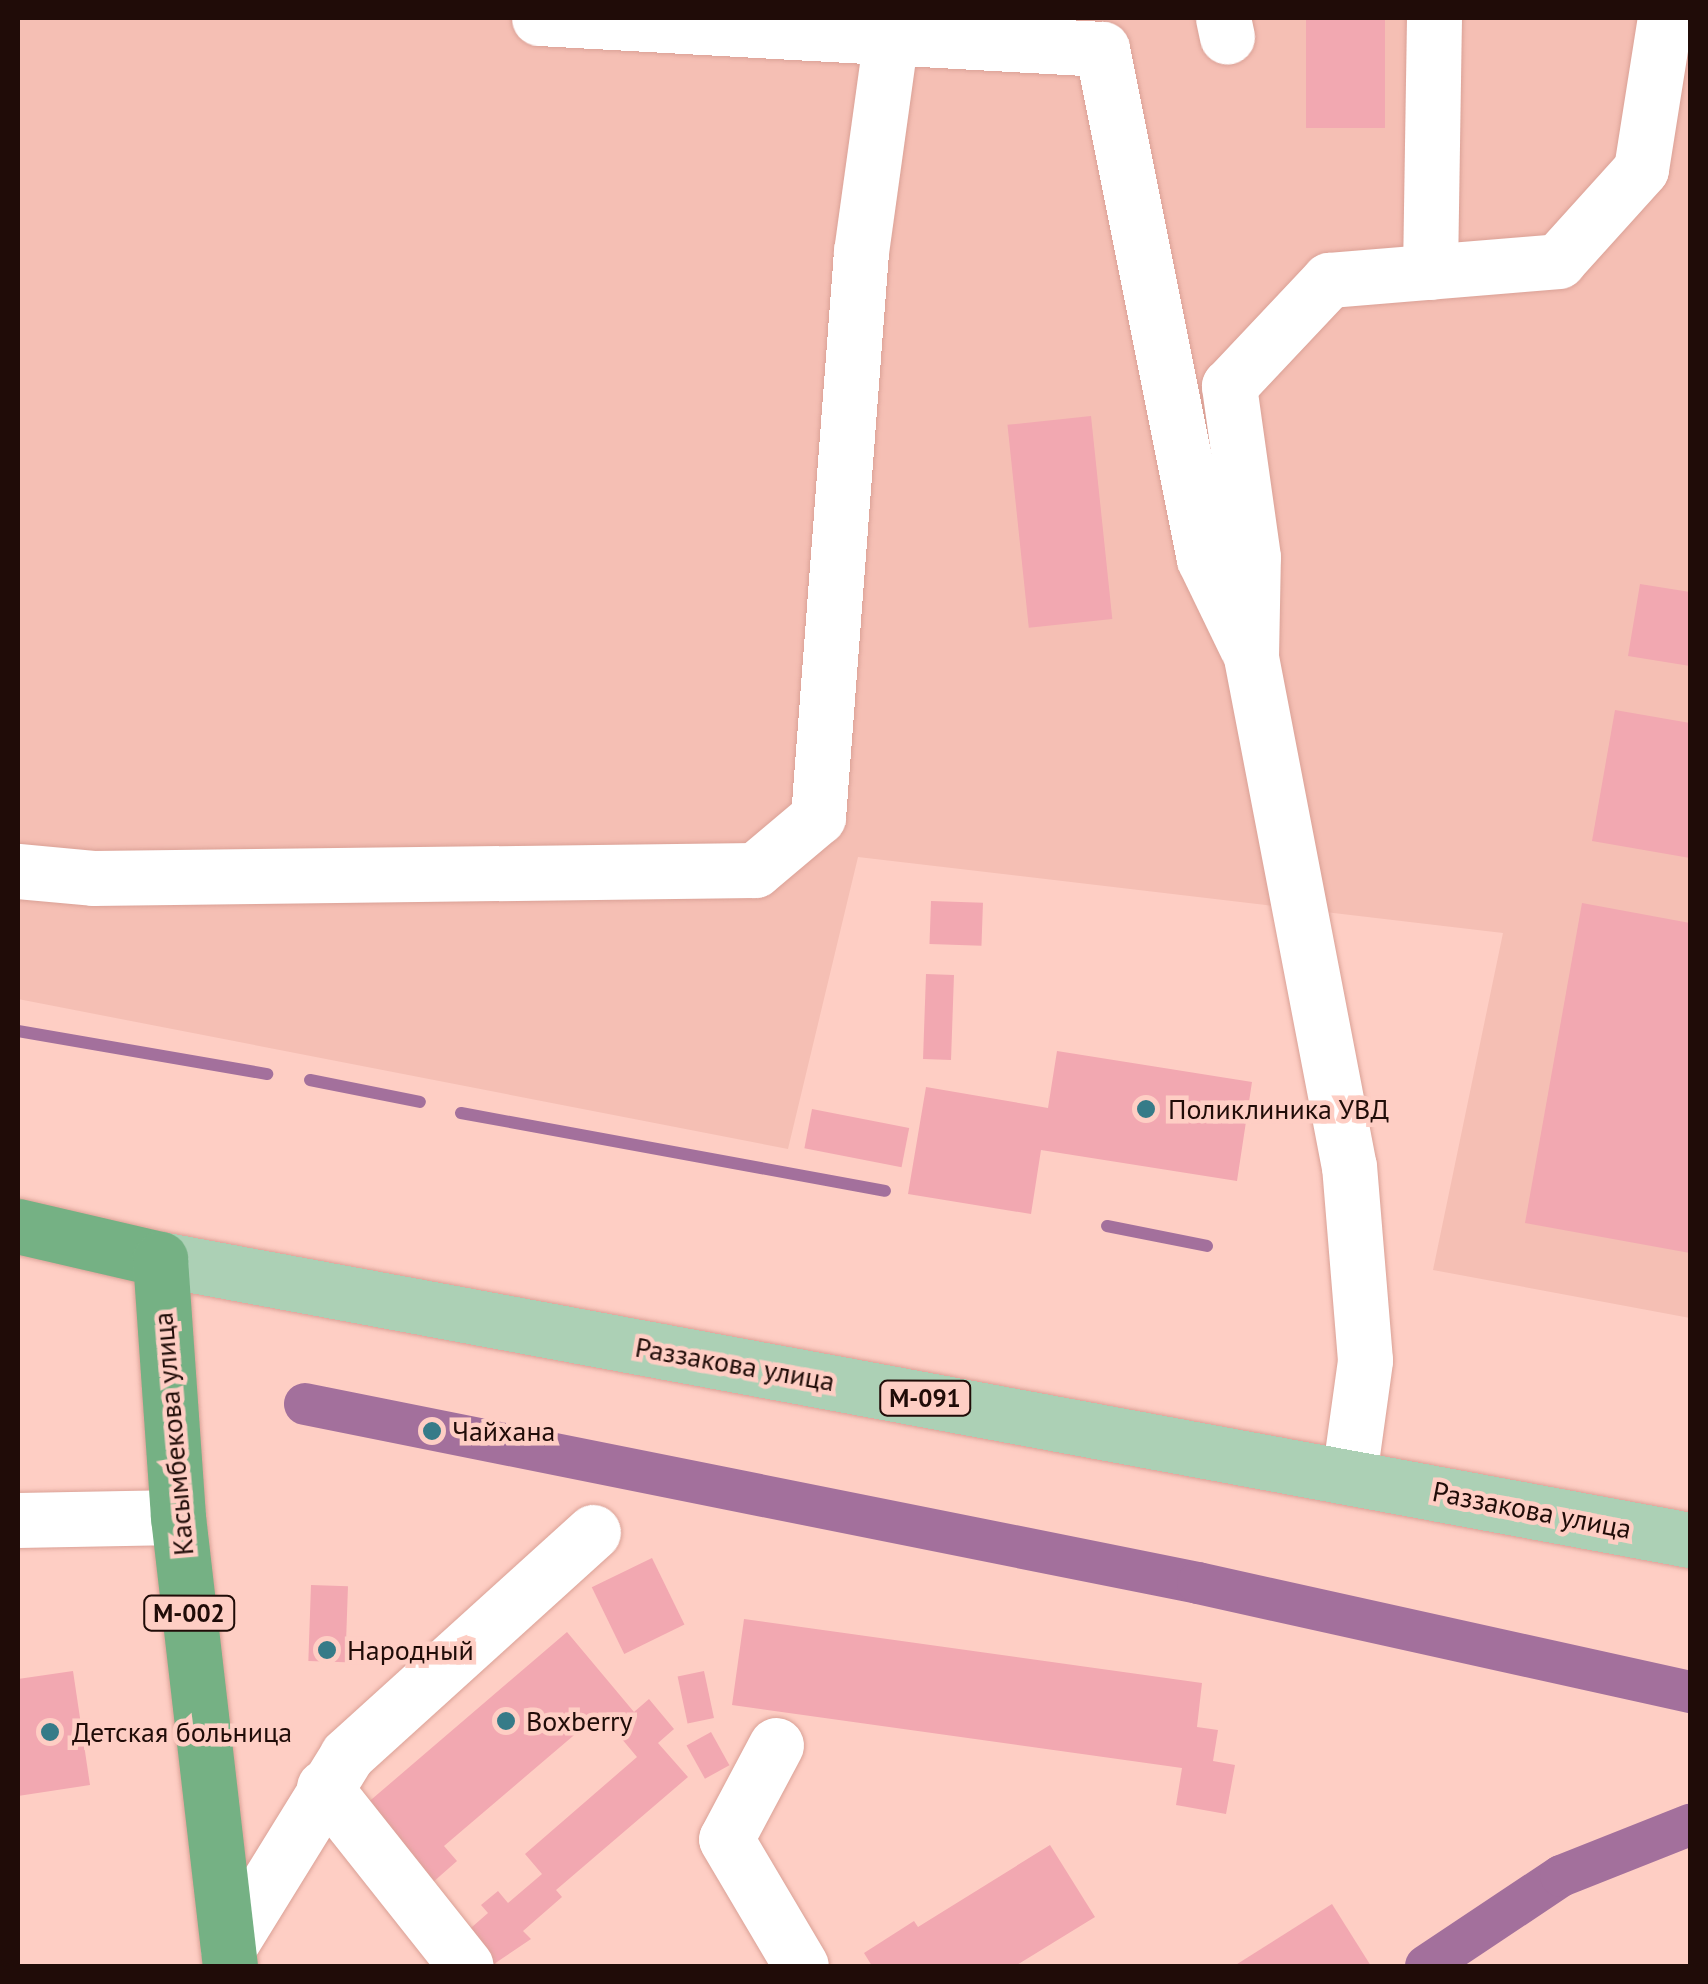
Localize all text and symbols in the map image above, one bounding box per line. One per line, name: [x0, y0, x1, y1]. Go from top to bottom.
place label: Поликлиника УВД: [1168, 1092, 1390, 1126]
marker: Поликлиника УВД: [1133, 1096, 1159, 1122]
street label: Касымбекова улица: [146, 1311, 200, 1557]
street label: Раззакова улица: [633, 1330, 837, 1398]
road number: М-091: [878, 1378, 972, 1418]
place label: Чайхана: [452, 1414, 555, 1448]
marker: Чайхана: [421, 1420, 443, 1442]
street label: Раззакова улица: [1430, 1474, 1634, 1546]
road number: M-002: [142, 1593, 236, 1633]
place label: Народный: [347, 1633, 474, 1667]
marker: Народный: [316, 1639, 338, 1661]
place label: Boxberry: [526, 1704, 633, 1738]
marker: Boxberry: [495, 1710, 517, 1732]
place label: Детская больница: [72, 1715, 292, 1749]
marker: Детская больница: [37, 1719, 63, 1745]

